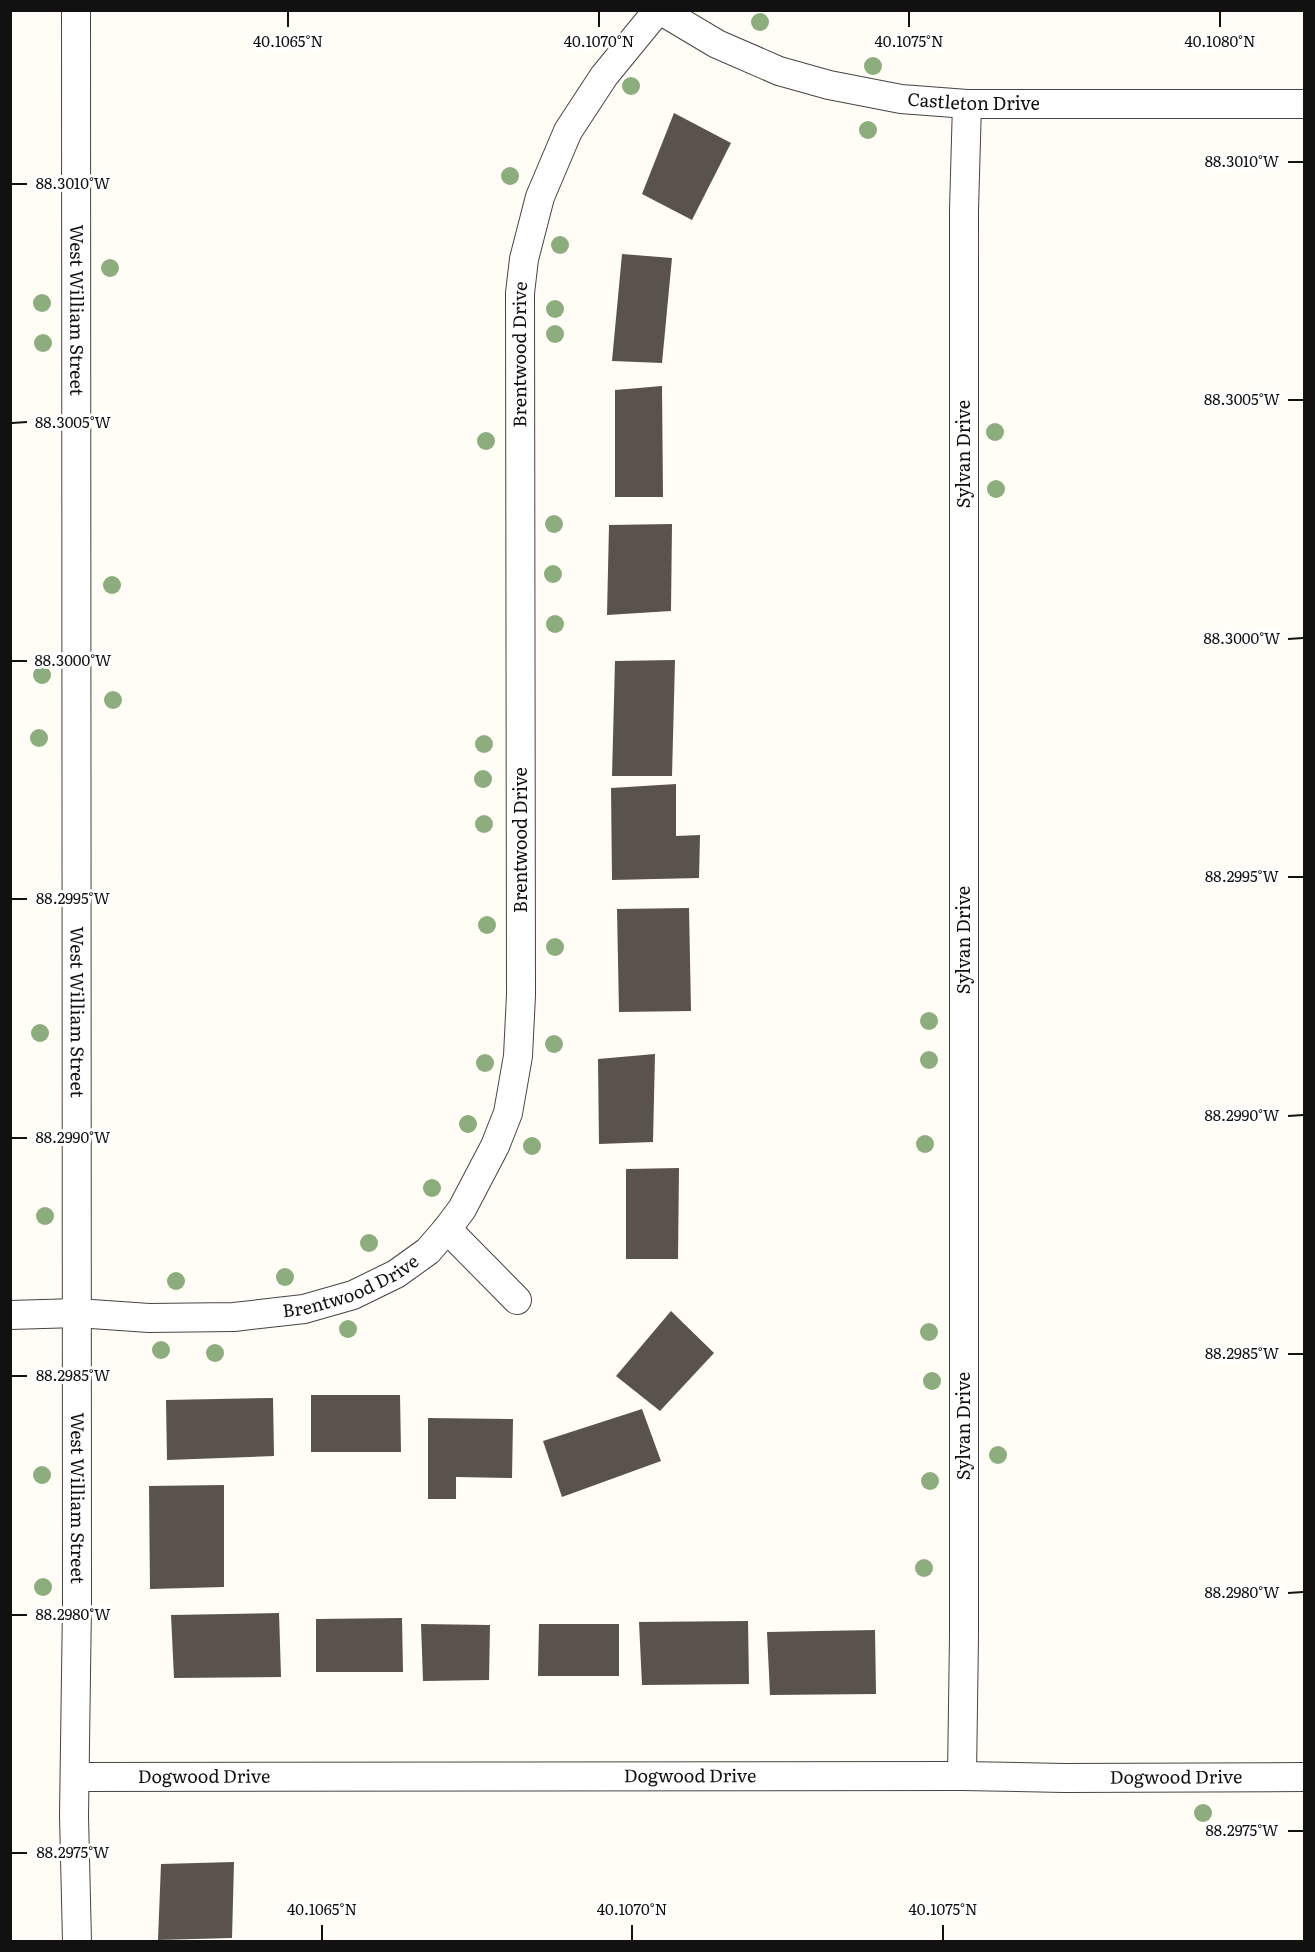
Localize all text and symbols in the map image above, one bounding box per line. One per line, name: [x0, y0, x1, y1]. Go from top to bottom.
text: 40.1065°N: [253, 29, 323, 52]
text: 40.1070°N: [564, 29, 634, 52]
text: 40.1075°N: [874, 29, 944, 52]
text: 40.1080°N: [1184, 29, 1256, 52]
street label: Castleton Drive: [907, 85, 1040, 116]
text: 88.3010°W: [1205, 149, 1280, 172]
text: 88.3010°W: [36, 171, 111, 194]
street label: West William Street: [64, 224, 91, 396]
street label: Brentwood Drive: [505, 280, 533, 428]
text: 88.3005°W: [1204, 387, 1281, 410]
street label: Sylvan Drive: [949, 400, 976, 508]
text: 88.3005°W: [35, 410, 112, 433]
text: 88.3000°W: [1204, 626, 1281, 649]
text: 88.3000°W: [35, 648, 112, 671]
street label: Brentwood Drive: [506, 767, 533, 913]
text: 88.2995°W: [1205, 864, 1279, 887]
text: 88.2995°W: [36, 886, 110, 909]
street label: Sylvan Drive: [949, 886, 976, 994]
street label: West William Street: [65, 926, 92, 1098]
text: 88.2990°W: [1205, 1103, 1280, 1126]
text: 88.2990°W: [36, 1125, 111, 1148]
street label: Brentwood Drive: [281, 1247, 424, 1323]
text: 88.2985°W: [1205, 1341, 1280, 1364]
text: 88.2985°W: [36, 1363, 111, 1386]
street label: Sylvan Drive: [949, 1372, 976, 1480]
street label: West William Street: [65, 1412, 92, 1584]
text: 88.2980°W: [1204, 1580, 1280, 1603]
text: 88.2980°W: [35, 1602, 111, 1625]
street label: Dogwood Drive: [624, 1761, 756, 1788]
street label: Dogwood Drive: [138, 1762, 270, 1789]
street label: Dogwood Drive: [1110, 1762, 1242, 1790]
text: 88.2975°W: [1206, 1818, 1279, 1841]
text: 88.2975°W: [37, 1840, 110, 1863]
text: 40.1065°N: [287, 1897, 357, 1920]
text: 40.1070°N: [597, 1897, 667, 1920]
text: 40.1075°N: [908, 1897, 978, 1920]

